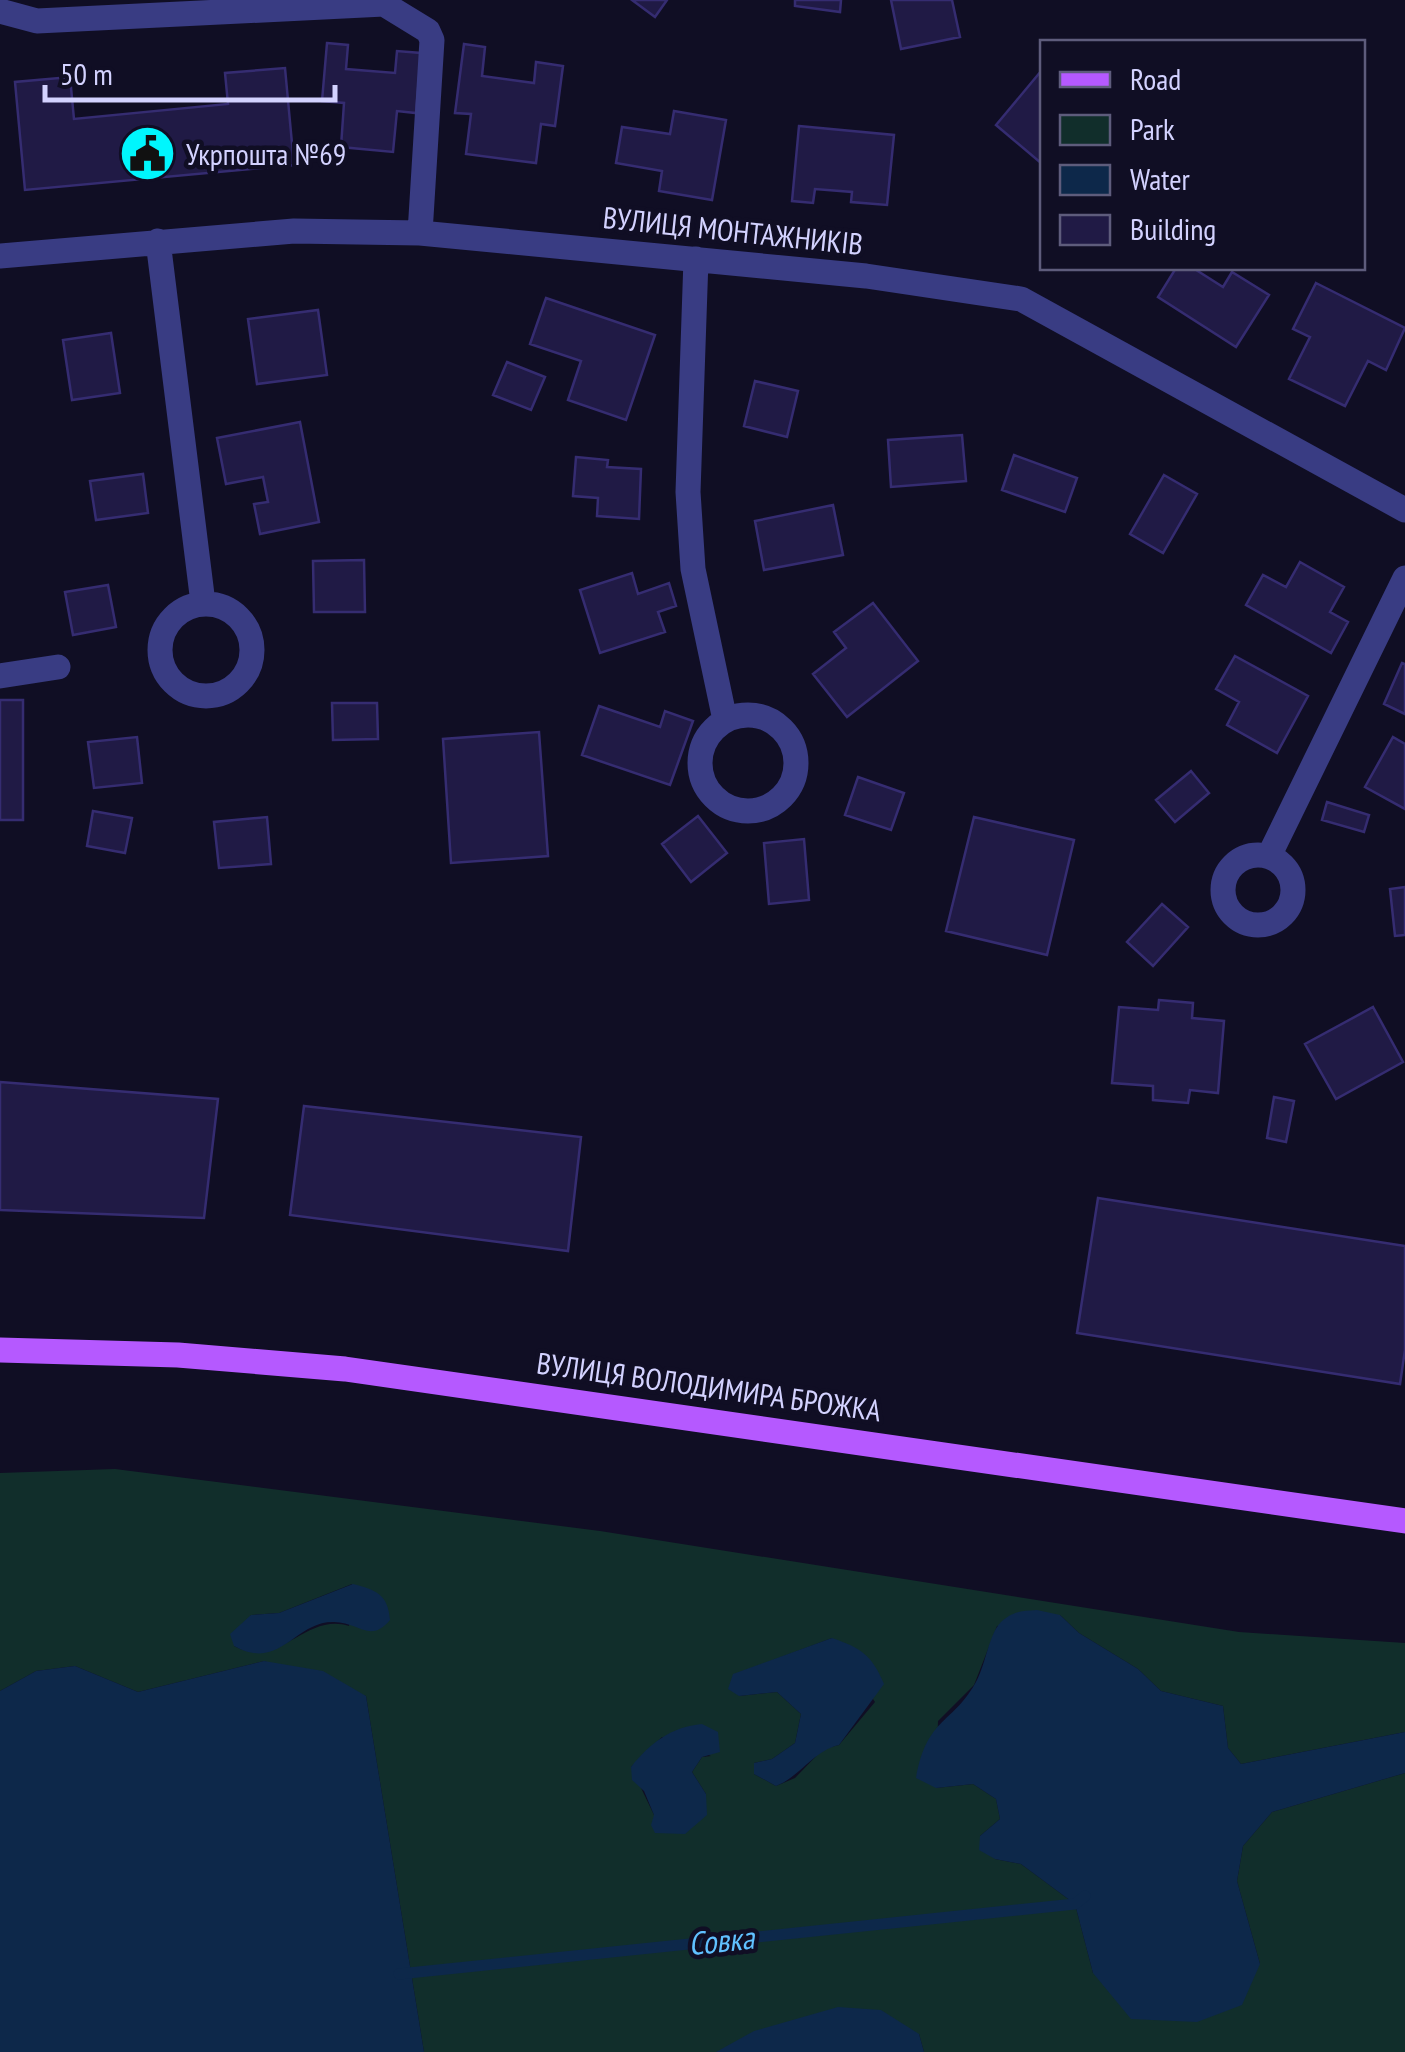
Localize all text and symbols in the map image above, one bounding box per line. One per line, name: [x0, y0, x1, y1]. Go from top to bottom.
scale bar: [45, 40, 335, 102]
legend: [1040, 40, 1365, 270]
text: 50 m: [60, 54, 113, 93]
text: Road: [1130, 59, 1181, 98]
text: Park: [1130, 109, 1175, 148]
public building icon: Укрпошта №69: [117, 123, 177, 183]
place label: Укрпошта №69: [186, 134, 346, 173]
text: Water: [1130, 159, 1191, 198]
street label: ВУЛИЦЯ МОНТАЖНИКІВ: [601, 197, 865, 263]
text: Building: [1130, 209, 1216, 248]
street label: ВУЛИЦЯ ВОЛОДИМИРА БРОЖКА: [534, 1343, 884, 1430]
water label: Совка: [686, 1915, 758, 1964]

